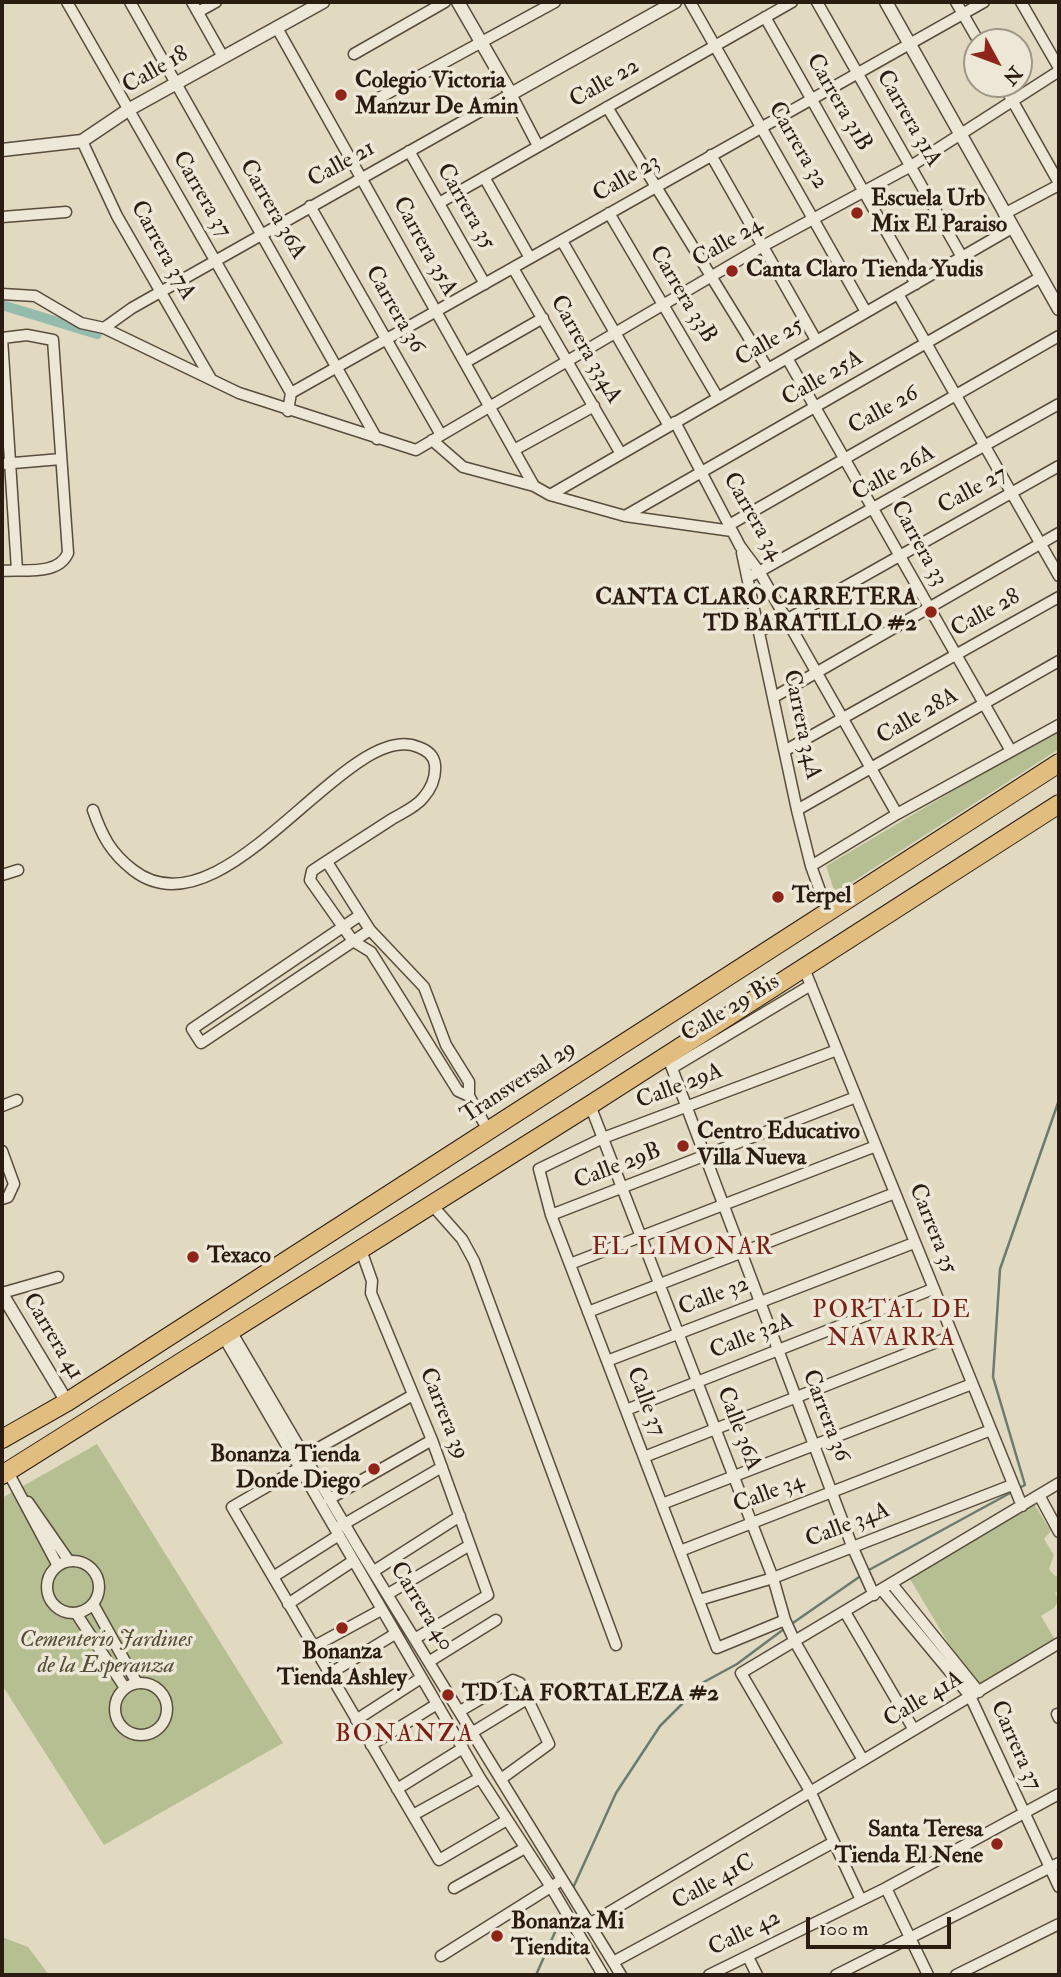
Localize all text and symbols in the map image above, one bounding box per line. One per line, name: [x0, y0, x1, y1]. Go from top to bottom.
north arrow: [963, 28, 1033, 98]
street label: Calle 18: [118, 41, 194, 101]
street label: Carrera 31B: [799, 49, 877, 157]
street label: Calle 22: [565, 53, 645, 115]
text: N: [998, 61, 1027, 90]
street label: Carrera 31A: [869, 66, 947, 172]
place label: Colegio Victoria Manzur De Amin: [355, 68, 518, 122]
marker: Colegio Victoria Manzur De Amin: [333, 87, 349, 103]
street label: Carrera 32: [761, 97, 833, 195]
street label: Calle 21: [304, 135, 380, 195]
street label: Carrera 37: [165, 147, 237, 243]
street label: Calle 23: [589, 149, 665, 209]
street label: Carrera 36A: [232, 155, 312, 265]
street label: Carrera 35: [429, 159, 501, 255]
place label: Escuela Urb Mix El Paraiso: [871, 186, 1007, 240]
street label: Carrera 35A: [385, 193, 463, 301]
street label: Carrera 37A: [123, 196, 201, 306]
marker: Escuela Urb Mix El Paraiso: [849, 205, 865, 221]
street label: Calle 24: [688, 212, 768, 274]
street label: Carrera 33B: [642, 241, 722, 349]
place label: Canta Claro Tienda Yudis: [746, 257, 983, 285]
street label: Carrera 36: [358, 261, 430, 359]
marker: Canta Claro Tienda Yudis: [724, 263, 740, 279]
street label: Carrera 334A: [543, 291, 627, 409]
street label: Calle 25: [731, 313, 809, 373]
street label: Calle 25A: [778, 345, 868, 413]
street label: Calle 26: [844, 381, 924, 441]
street label: Calle 26A: [848, 440, 940, 508]
street label: Calle 27: [934, 461, 1012, 521]
street label: Carrera 34: [716, 468, 788, 566]
street label: Carrera 33: [883, 496, 953, 592]
street label: Calle 28: [947, 584, 1025, 644]
place label: CANTA CLARO CARRETERA TD BARATILLO #2: [595, 585, 917, 639]
marker: CANTA CLARO CARRETERA TD BARATILLO #2: [923, 604, 939, 620]
street label: Carrera 34A: [776, 668, 826, 782]
street label: Calle 28A: [872, 683, 964, 751]
place label: Terpel: [792, 883, 851, 911]
marker: Terpel: [770, 889, 786, 905]
street label: Calle 29 Bis: [677, 969, 785, 1049]
street label: Transversal 29: [456, 1036, 582, 1130]
street label: Calle 29A: [633, 1058, 727, 1116]
place label: Centro Educativo Villa Nueva: [697, 1119, 860, 1173]
street label: Calle 29B: [571, 1138, 665, 1196]
marker: Centro Educativo Villa Nueva: [675, 1138, 691, 1154]
street label: Carrera 35: [901, 1180, 963, 1278]
district label: EL LIMONAR: [593, 1235, 773, 1263]
place label: Texaco: [207, 1243, 271, 1271]
marker: Texaco: [185, 1249, 201, 1265]
street label: Calle 32: [675, 1271, 753, 1323]
street label: Carrera 41: [15, 1289, 89, 1385]
district label: PORTAL DE NAVARRA: [813, 1298, 971, 1354]
street label: Calle 32A: [706, 1308, 798, 1366]
street label: Carrera 39: [412, 1364, 474, 1464]
street label: Calle 37: [619, 1364, 671, 1440]
street label: Carrera 36: [795, 1366, 855, 1466]
street label: Calle 36A: [709, 1383, 767, 1475]
place label: Bonanza Tienda Donde Diego: [210, 1442, 360, 1496]
marker: Bonanza Tienda Donde Diego: [366, 1461, 382, 1477]
street label: Calle 34: [730, 1468, 808, 1520]
street label: Calle 34A: [802, 1497, 894, 1555]
street label: Carrera 40: [383, 1557, 459, 1657]
marker: Bonanza Tienda Ashley: [334, 1620, 350, 1636]
park label: Cementerio Jardines de la Esperanza: [20, 1627, 192, 1681]
place label: Bonanza Tienda Ashley: [277, 1639, 407, 1693]
street label: Calle 41A: [879, 1666, 969, 1734]
place label: TD LA FORTALEZA #2: [462, 1681, 719, 1709]
marker: TD LA FORTALEZA #2: [440, 1687, 456, 1703]
street label: Carrera 37: [983, 1697, 1047, 1795]
district label: BONANZA: [336, 1722, 474, 1750]
place label: Santa Teresa Tienda El Nene: [835, 1817, 983, 1871]
marker: Santa Teresa Tienda El Nene: [989, 1836, 1005, 1852]
street label: Calle 41C: [668, 1849, 760, 1917]
scale bar: [809, 1904, 954, 1948]
street label: Calle 42: [705, 1905, 785, 1963]
place label: Bonanza Mi Tiendita: [511, 1909, 624, 1963]
text: 100 m: [819, 1915, 869, 1942]
marker: Bonanza Mi Tiendita: [489, 1928, 505, 1944]

